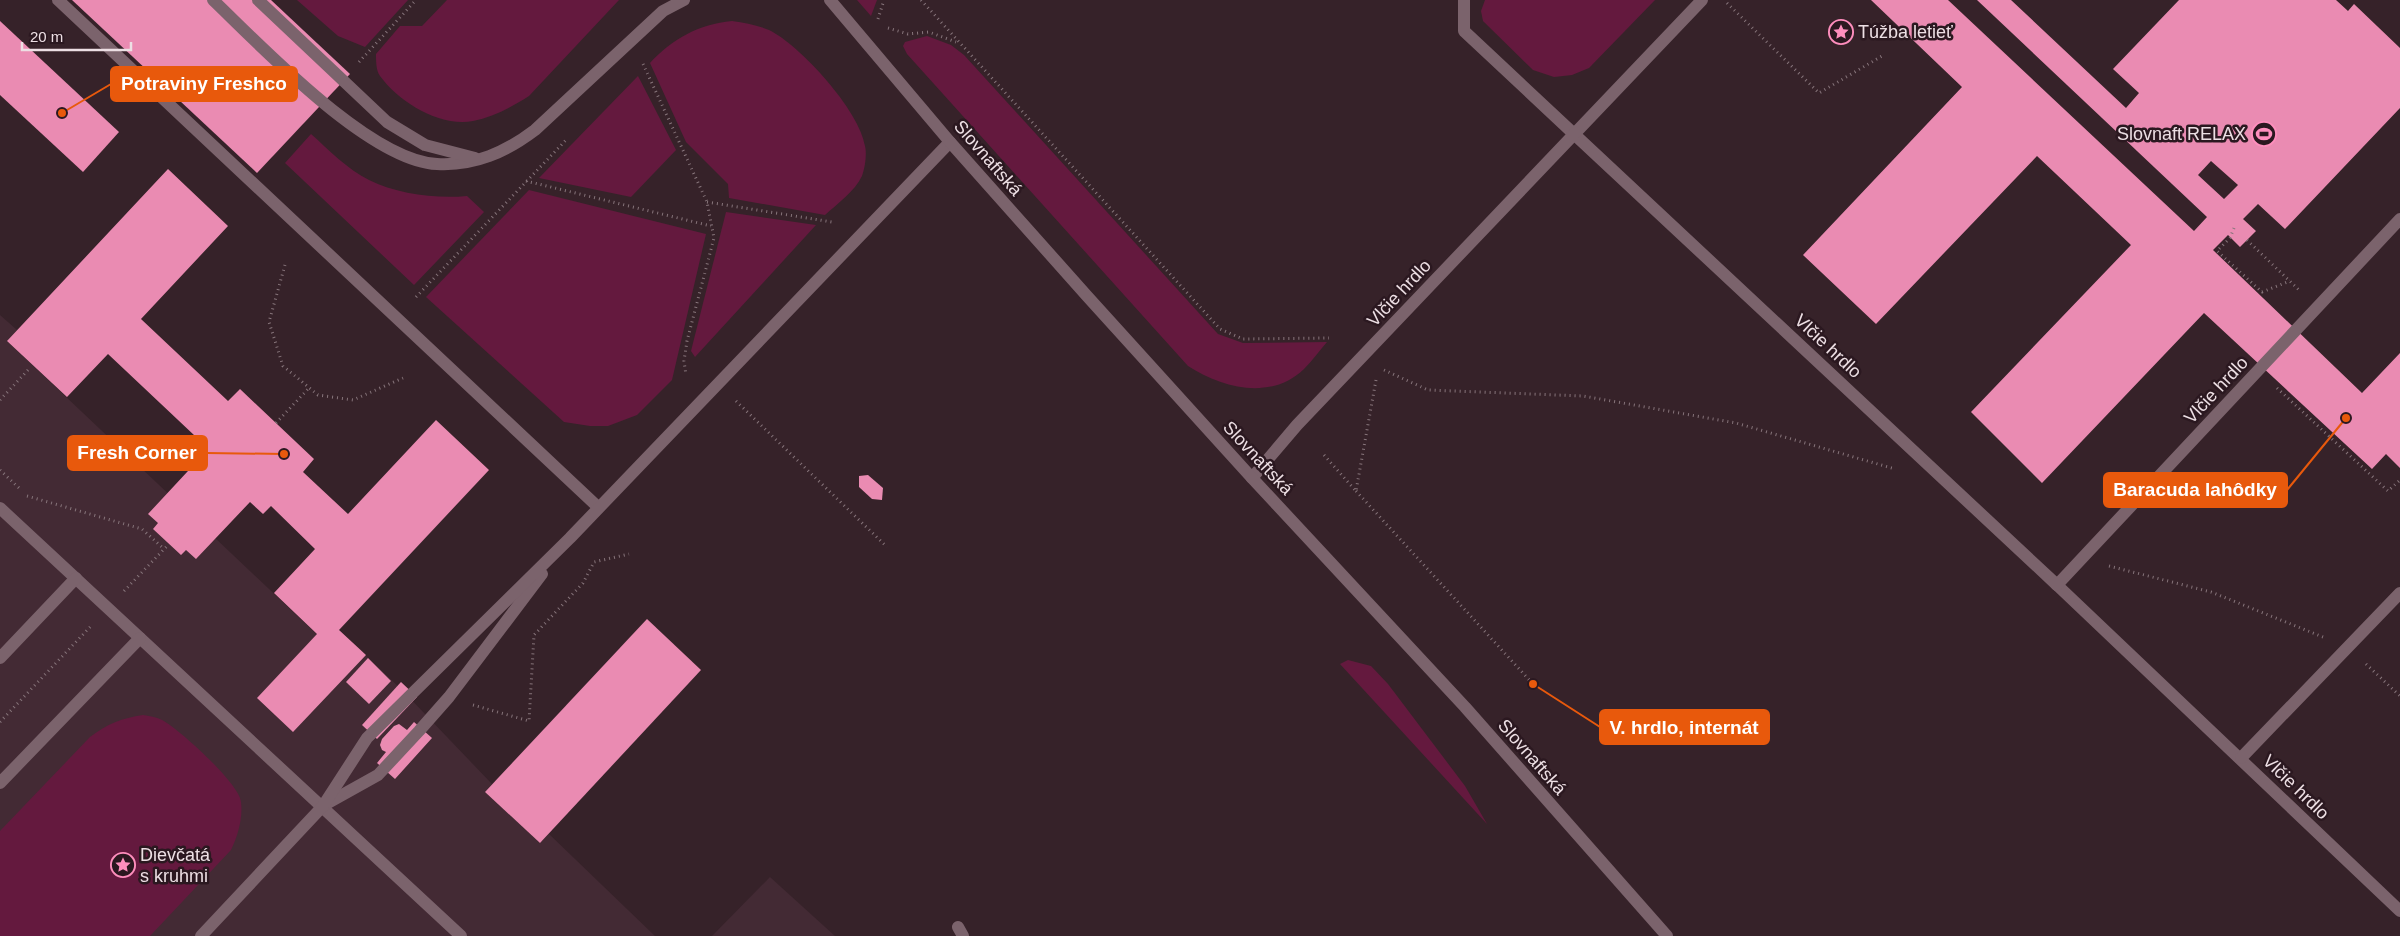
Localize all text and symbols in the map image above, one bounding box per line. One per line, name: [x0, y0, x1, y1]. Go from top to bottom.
place icon: Túžba letieť: [1828, 19, 1854, 45]
scale bar: [22, 20, 131, 52]
place label: Túžba letieť: [1858, 22, 1953, 42]
text: 20 m: [30, 28, 63, 45]
callout: Potraviny Freshco: [111, 67, 297, 101]
text: Potraviny Freshco: [121, 73, 287, 94]
street label: Slovnaftská: [950, 116, 1027, 200]
sports icon: Slovnaft RELAX: [2251, 121, 2277, 147]
place label: Slovnaft RELAX: [2117, 124, 2246, 144]
street label: Vlčie hrdlo: [1363, 255, 1435, 331]
street label: Vlčie hrdlo: [1790, 310, 1866, 382]
street label: Vlčie hrdlo: [2180, 352, 2252, 428]
street label: Slovnaftská: [1219, 417, 1298, 500]
callout: Fresh Corner: [68, 436, 207, 470]
text: Fresh Corner: [77, 442, 197, 463]
callout: Baracuda lahôdky: [2104, 473, 2287, 507]
text: Baracuda lahôdky: [2113, 479, 2277, 500]
callout: V. hrdlo, internát: [1600, 710, 1769, 744]
street label: Slovnaftská: [1494, 715, 1571, 799]
text: V. hrdlo, internát: [1609, 717, 1759, 738]
street label: Vlčie hrdlo: [2259, 751, 2333, 823]
place label: Dievčatá s kruhmi: [140, 845, 211, 886]
place icon: Dievčatá s kruhmi: [110, 852, 136, 878]

